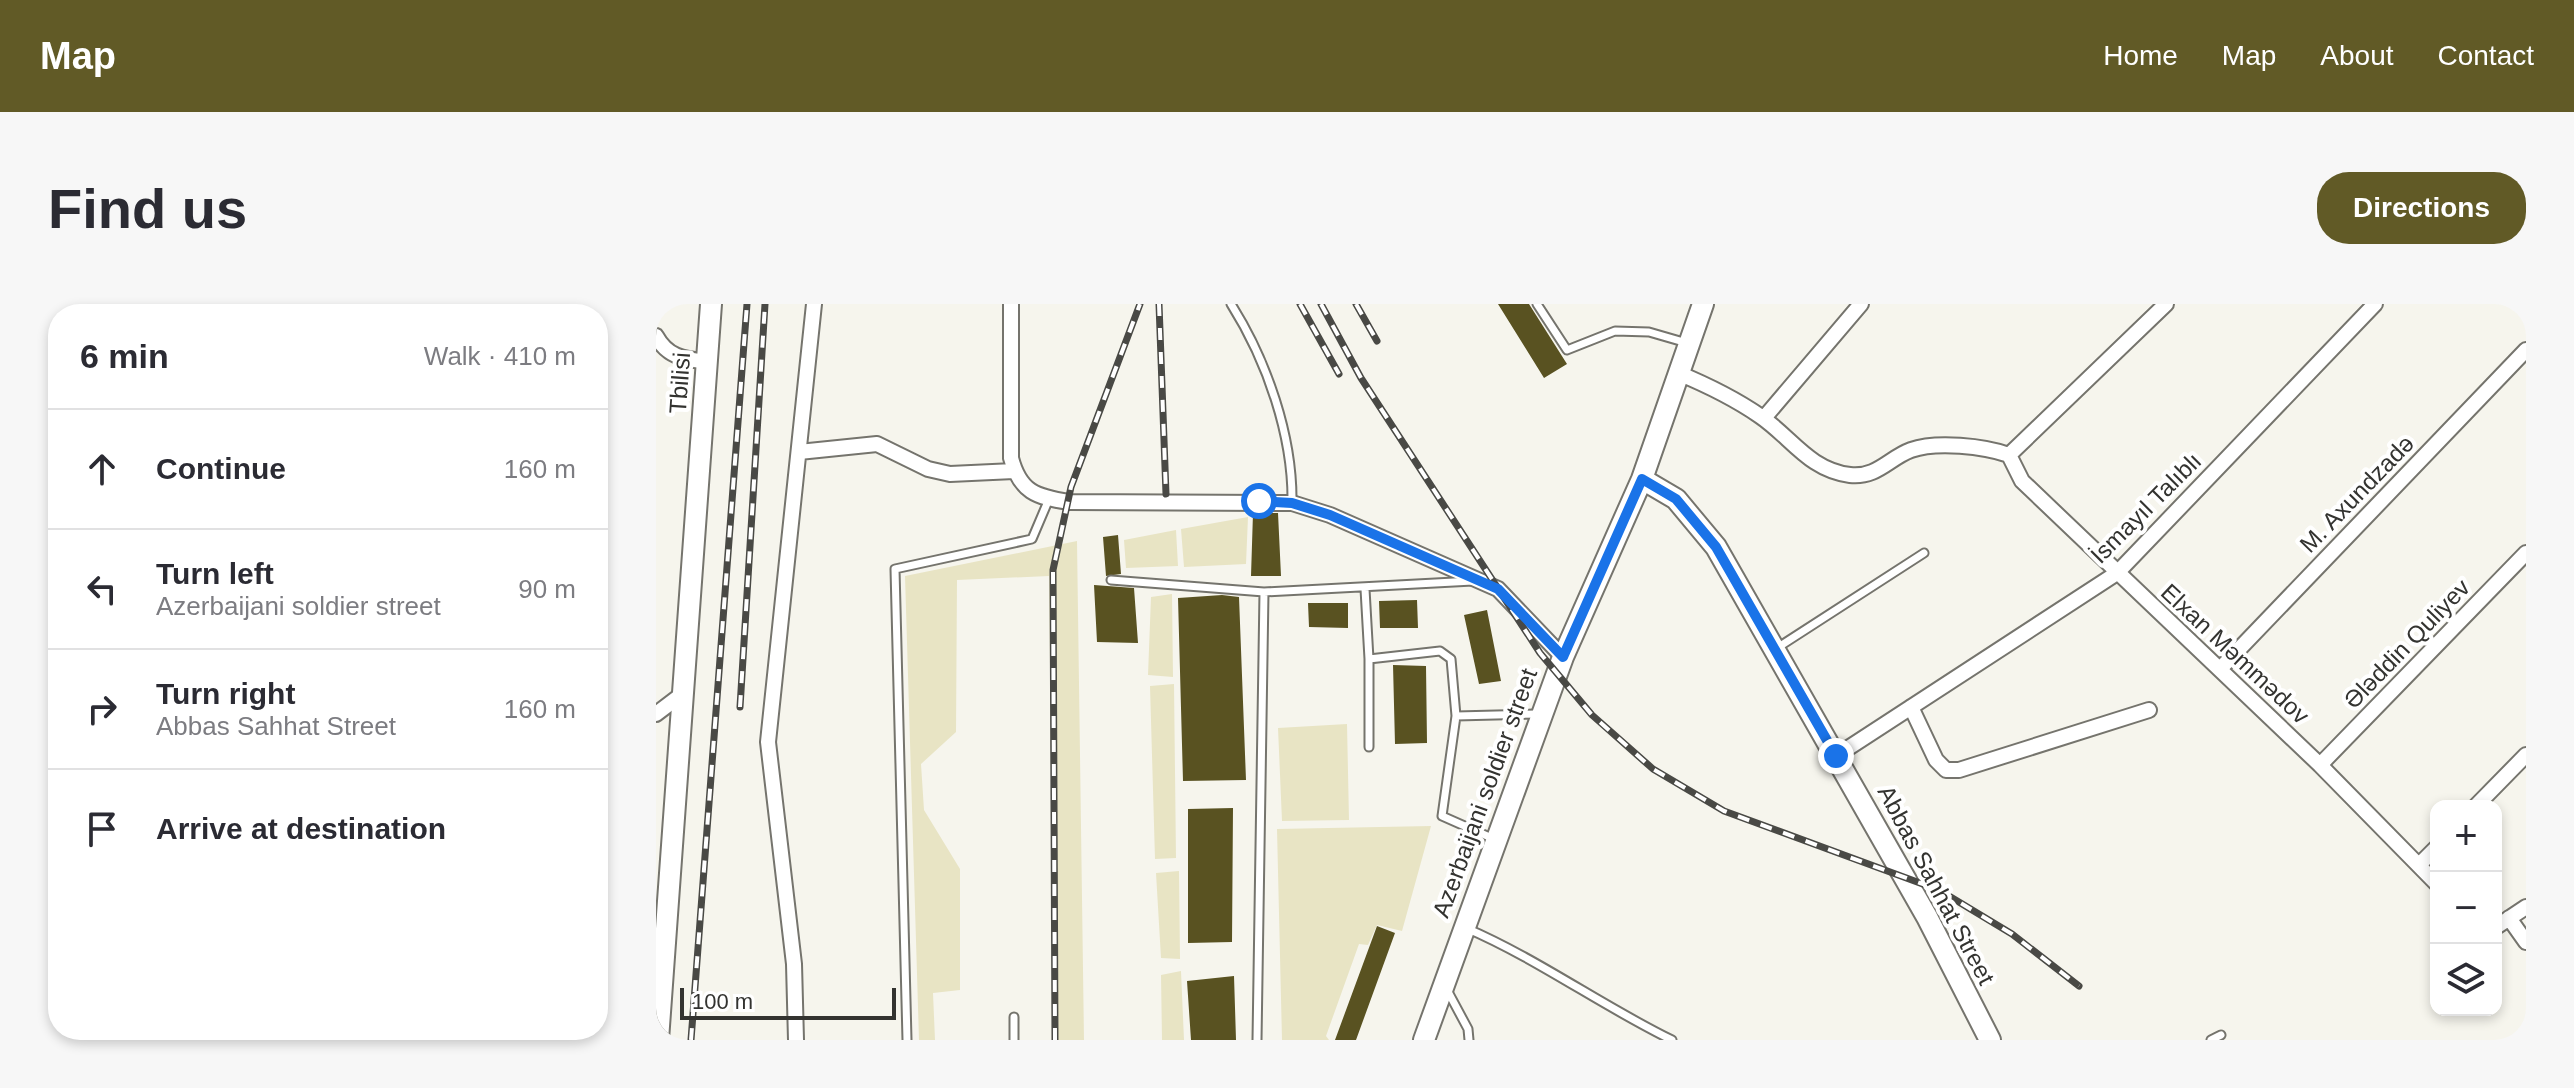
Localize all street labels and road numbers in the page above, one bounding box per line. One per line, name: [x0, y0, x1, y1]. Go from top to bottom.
street label: Tbilisi: [664, 351, 695, 415]
street label: M. Axundzadə: [2294, 430, 2419, 558]
street label: İsmayıl Talıblı: [2085, 447, 2206, 568]
street label: Ələddin Quliyev: [2338, 574, 2475, 714]
street label: Elxan Məmmədov: [2156, 578, 2315, 729]
street label: Azerbaijani soldier street: [1427, 664, 1542, 921]
street label: Abbas Sahhat Street: [1873, 781, 2001, 989]

